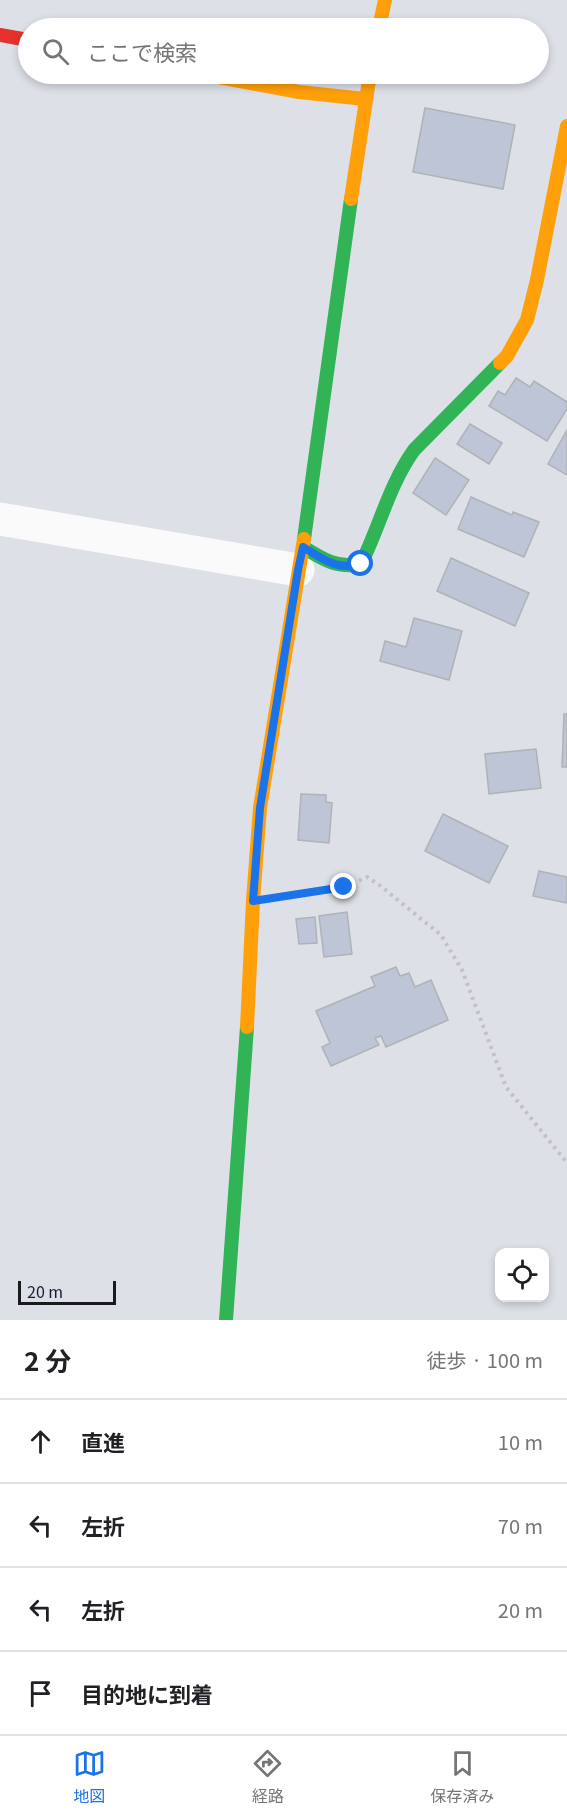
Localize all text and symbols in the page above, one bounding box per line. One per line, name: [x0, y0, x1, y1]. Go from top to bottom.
search box: [18, 18, 549, 84]
icon: search: [39, 35, 72, 68]
text: ここで検索: [87, 35, 197, 67]
route start: [347, 550, 373, 576]
route end: [330, 873, 356, 899]
map controls: [495, 1248, 549, 1302]
button: locate: [495, 1248, 549, 1302]
scale bar: [18, 1278, 116, 1306]
text: 20 m: [27, 1279, 63, 1303]
text: 2 分: [24, 1341, 71, 1378]
text: 徒歩 · 100 m: [427, 1345, 543, 1374]
icon: ahead: [24, 1425, 57, 1458]
text: 直進: [81, 1425, 125, 1457]
text: 10 m: [498, 1427, 543, 1456]
icon: left: [24, 1509, 57, 1542]
text: 左折: [81, 1509, 125, 1541]
text: 70 m: [498, 1511, 543, 1540]
icon: left: [24, 1593, 57, 1626]
text: 左折: [81, 1593, 125, 1625]
text: 20 m: [498, 1595, 543, 1624]
icon: arrive: [24, 1677, 57, 1710]
text: 目的地に到着: [81, 1677, 213, 1709]
tab: 地図: [73, 1747, 106, 1807]
tab: 経路: [251, 1747, 284, 1807]
tab: 保存済み: [430, 1747, 494, 1807]

